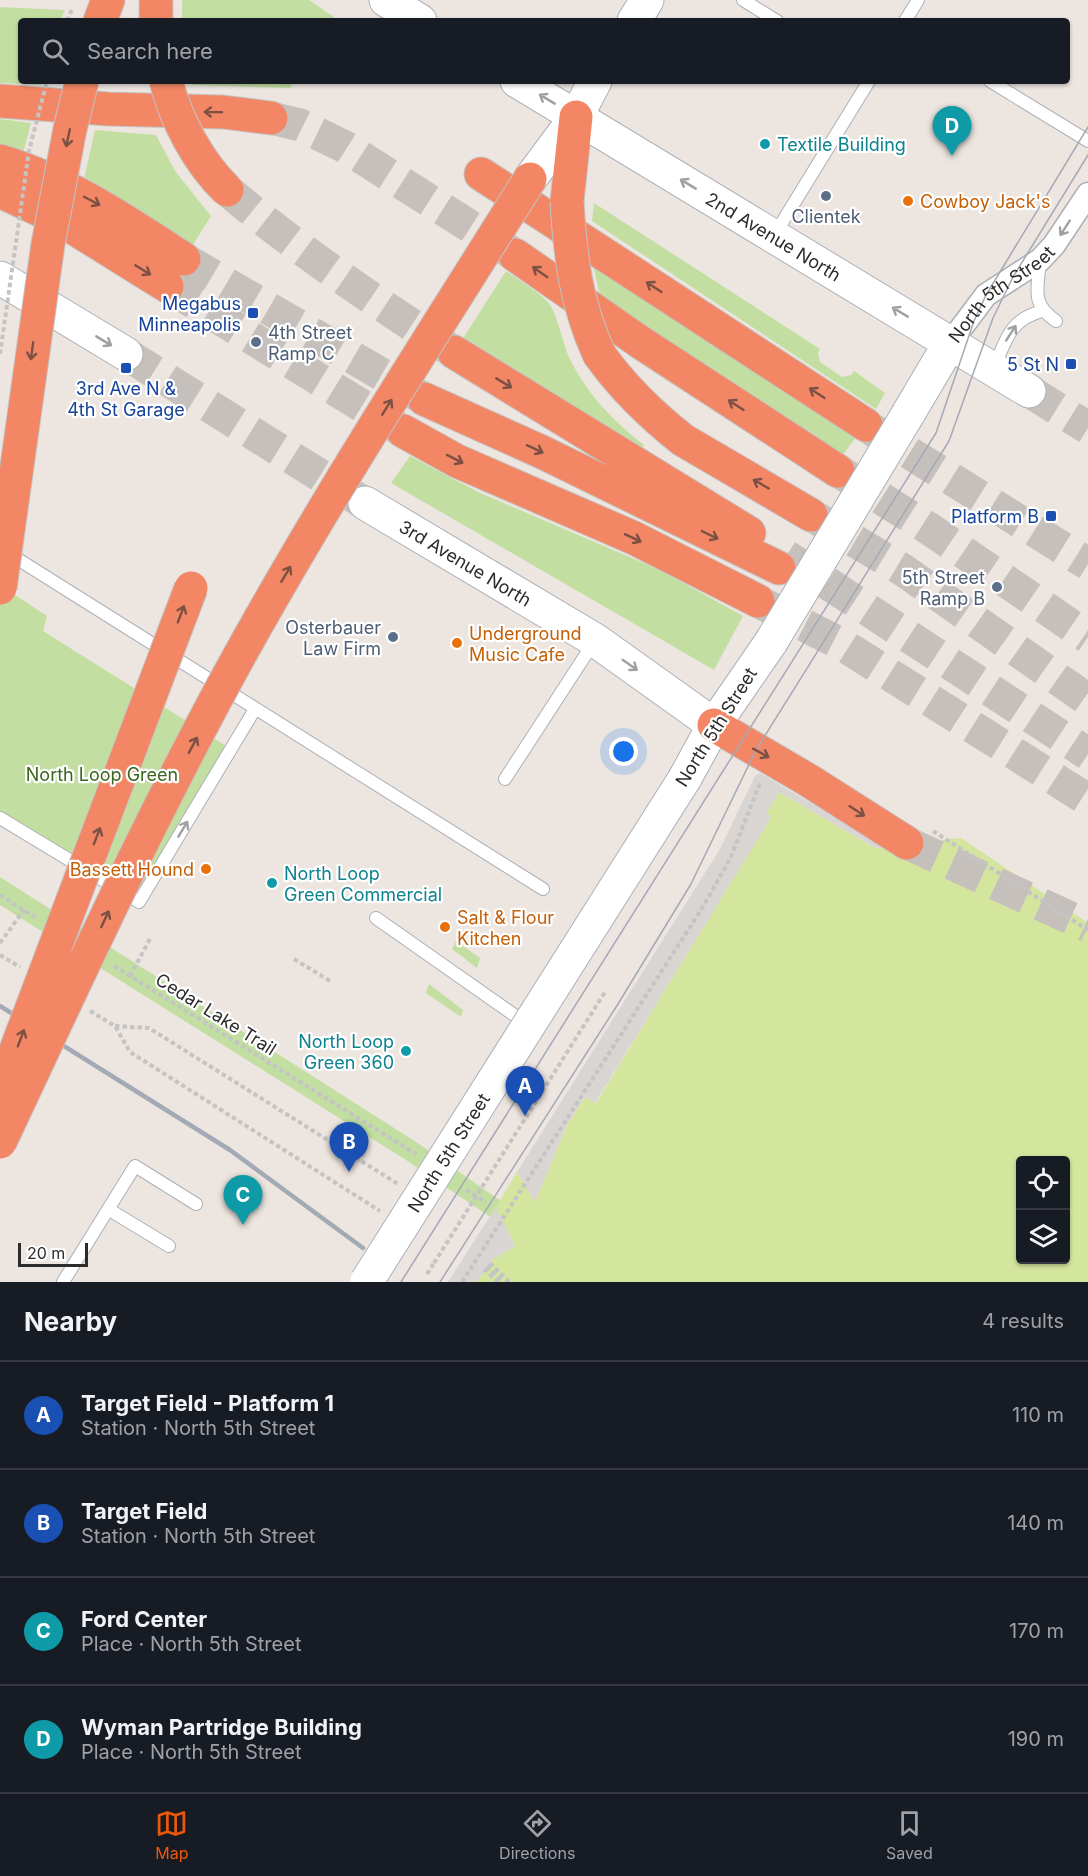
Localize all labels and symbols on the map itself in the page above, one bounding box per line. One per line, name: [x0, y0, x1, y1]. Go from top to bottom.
one-way arrow: [539, 93, 556, 105]
one-way arrow: [204, 106, 224, 118]
pin: D: [932, 106, 972, 156]
one-way arrow: [62, 127, 73, 147]
place label: Textile Building: [777, 134, 906, 155]
marker: Textile Building: [758, 137, 772, 151]
one-way arrow: [680, 177, 697, 189]
street label: 2nd Avenue North: [702, 188, 845, 285]
marker: Clientek: [819, 189, 833, 203]
place label: Cowboy Jack's: [920, 191, 1050, 212]
marker: Cowboy Jack's: [901, 194, 915, 208]
one-way arrow: [83, 195, 100, 207]
place label: Clientek: [791, 206, 861, 227]
one-way arrow: [1059, 219, 1071, 236]
street label: North 5th Street: [944, 241, 1059, 346]
one-way arrow: [134, 265, 151, 277]
one-way arrow: [532, 266, 548, 278]
one-way arrow: [646, 280, 663, 292]
place label: Megabus Minneapolis: [138, 293, 241, 335]
marker: Megabus Minneapolis: [246, 306, 260, 320]
one-way arrow: [892, 306, 909, 318]
place label: 4th Street Ramp C: [268, 322, 352, 364]
one-way arrow: [1005, 325, 1017, 342]
one-way arrow: [95, 335, 112, 347]
marker: 4th Street Ramp C: [249, 335, 263, 349]
one-way arrow: [26, 340, 37, 360]
place label: 5 St N: [1007, 354, 1059, 375]
marker: 5 St N: [1064, 357, 1078, 371]
marker: 3rd Ave N & 4th St Garage: [119, 361, 133, 375]
one-way arrow: [495, 377, 512, 389]
place label: 3rd Ave N & 4th St Garage: [67, 378, 185, 420]
one-way arrow: [809, 387, 826, 399]
one-way arrow: [728, 398, 745, 410]
one-way arrow: [381, 399, 393, 416]
one-way arrow: [525, 444, 543, 456]
one-way arrow: [445, 454, 463, 465]
one-way arrow: [753, 478, 770, 490]
place label: Platform B: [951, 506, 1039, 527]
marker: Platform B: [1044, 509, 1058, 523]
street label: 3rd Avenue North: [396, 515, 535, 610]
one-way arrow: [701, 529, 719, 541]
one-way arrow: [623, 533, 642, 544]
one-way arrow: [280, 566, 292, 583]
place label: 5th Street Ramp B: [902, 567, 985, 609]
marker: 5th Street Ramp B: [990, 580, 1004, 594]
one-way arrow: [176, 605, 187, 624]
place label: Osterbauer Law Firm: [285, 617, 381, 659]
place label: Underground Music Cafe: [469, 623, 582, 665]
marker: Osterbauer Law Firm: [386, 630, 400, 644]
marker: Underground Music Cafe: [450, 636, 464, 650]
one-way arrow: [621, 659, 637, 671]
street label: North 5th Street: [671, 664, 761, 790]
one-way arrow: [187, 737, 199, 754]
your location: [609, 737, 638, 766]
one-way arrow: [751, 748, 769, 759]
park label: North Loop Green: [26, 764, 178, 785]
one-way arrow: [848, 805, 865, 817]
one-way arrow: [177, 821, 189, 838]
one-way arrow: [93, 827, 104, 846]
place label: Bassett Hound: [70, 859, 194, 880]
marker: Bassett Hound: [199, 862, 213, 876]
place label: North Loop Green Commercial: [284, 863, 442, 905]
marker: North Loop Green Commercial: [265, 876, 279, 890]
place label: Salt & Flour Kitchen: [457, 907, 554, 949]
one-way arrow: [100, 910, 111, 928]
marker: Salt & Flour Kitchen: [438, 920, 452, 934]
street label: Cedar Lake Trail: [152, 968, 280, 1060]
one-way arrow: [16, 1029, 27, 1048]
place label: North Loop Green 360: [298, 1031, 394, 1073]
marker: North Loop Green 360: [399, 1044, 413, 1058]
pin: A: [506, 1066, 544, 1116]
street label: North 5th Street: [403, 1089, 494, 1216]
pin: B: [330, 1122, 368, 1172]
pin: C: [224, 1176, 262, 1225]
scale bar: [18, 1240, 88, 1268]

